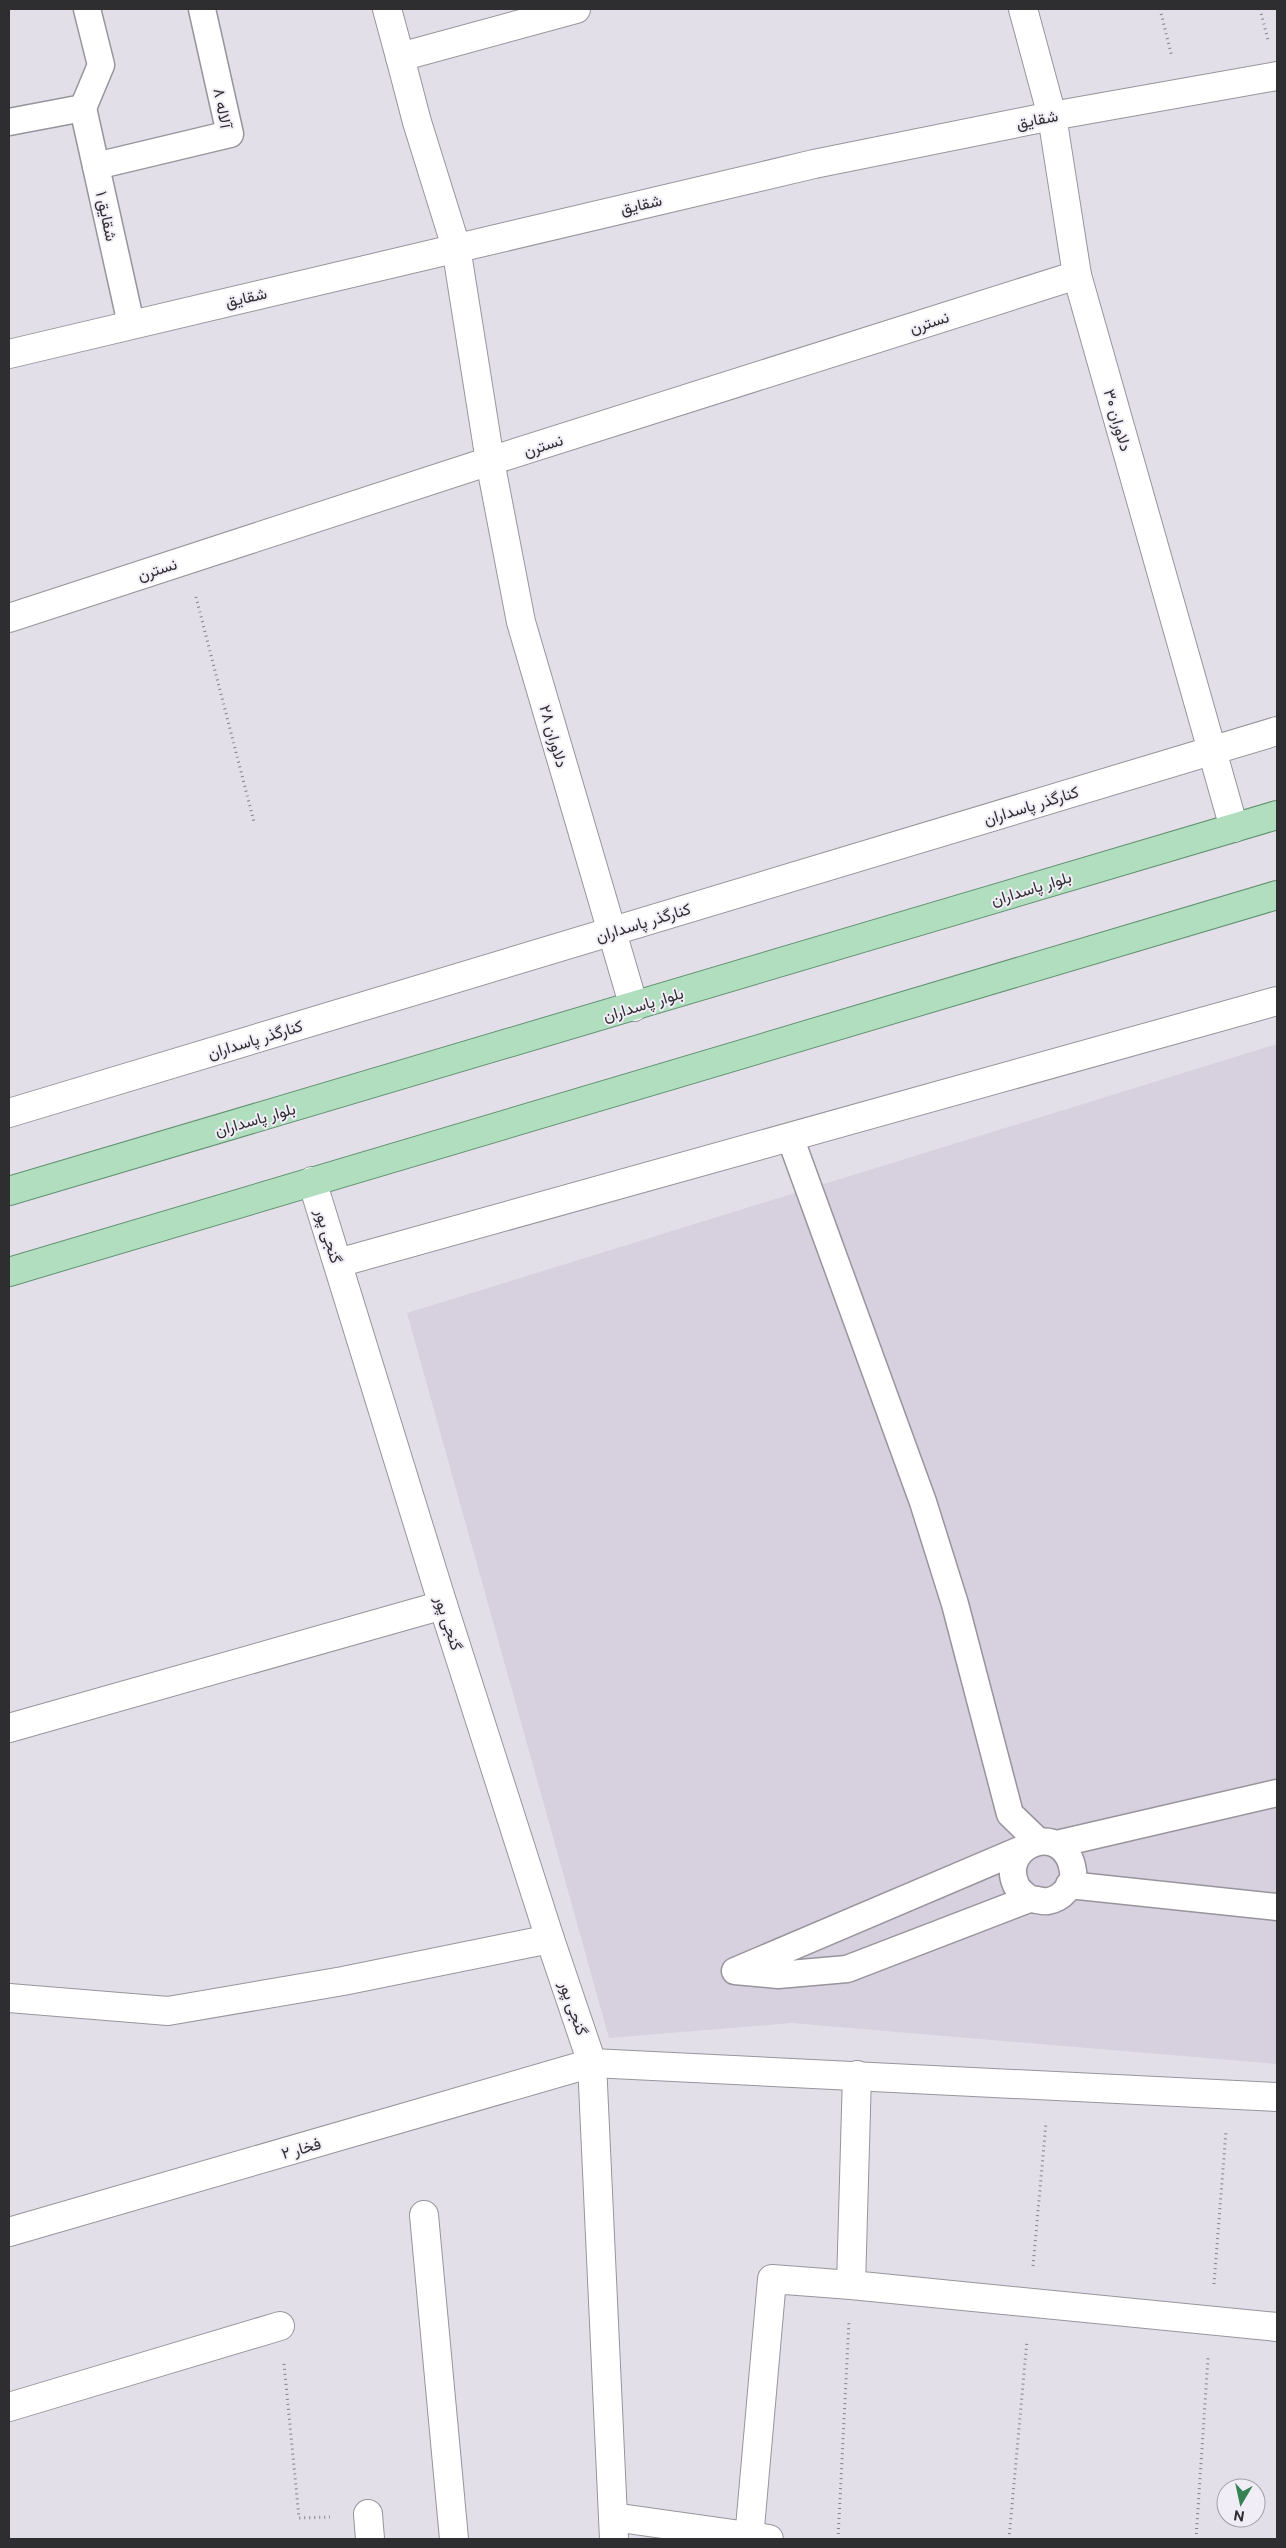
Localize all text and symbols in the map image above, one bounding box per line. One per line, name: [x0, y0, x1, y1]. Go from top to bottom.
street label: آلاله ۸: [210, 87, 236, 131]
street label: شقایق: [1015, 106, 1060, 134]
street label: شقایق ۱: [91, 189, 121, 243]
street label: شقایق: [618, 190, 664, 219]
street label: شقایق: [223, 283, 269, 312]
street label: نسترن: [907, 307, 952, 339]
street label: دلاوران ۳۰: [1099, 387, 1135, 454]
street label: نسترن: [521, 430, 566, 462]
street label: نسترن: [135, 554, 180, 586]
street label: دلاوران ۲۸: [535, 703, 572, 770]
street label: کنارگذر پاسداران: [981, 782, 1082, 831]
street label: بلوار پاسداران: [989, 867, 1074, 912]
street label: کنارگذر پاسداران: [593, 899, 694, 948]
street label: بلوار پاسداران: [601, 983, 686, 1028]
street label: کنارگذر پاسداران: [205, 1016, 306, 1065]
street label: بلوار پاسداران: [213, 1099, 298, 1142]
street label: گنجی پور: [309, 1206, 346, 1266]
street label: گنجی پور: [429, 1593, 466, 1653]
street label: گنجی پور: [553, 1978, 592, 2038]
street label: فخار ۲: [279, 2134, 323, 2164]
north arrow: [1216, 2478, 1266, 2528]
text: N: [1232, 2507, 1246, 2525]

